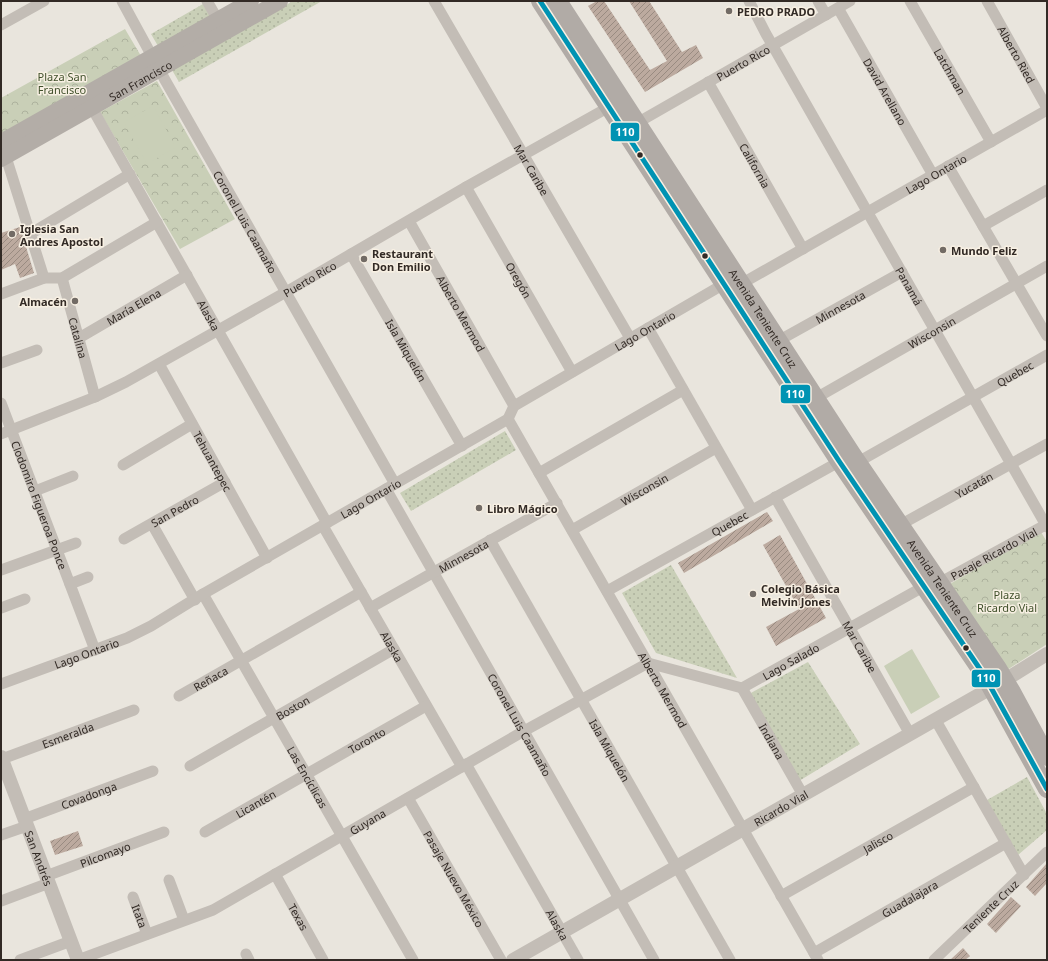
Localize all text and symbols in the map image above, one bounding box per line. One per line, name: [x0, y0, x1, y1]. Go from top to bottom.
place label: PEDRO PRADO: [737, 4, 816, 19]
marker: PEDRO PRADO: [724, 6, 734, 16]
street label: Alberto Ried: [995, 23, 1039, 86]
street label: Puerto Rico: [713, 41, 773, 84]
street label: Latchman: [931, 45, 970, 97]
street label: David Arellano: [860, 55, 911, 128]
street label: San Francisco: [106, 56, 175, 104]
park label: Plaza San Francisco: [38, 69, 87, 97]
line badge: 110: [610, 122, 640, 142]
text: 110: [616, 124, 634, 139]
street label: California: [737, 140, 774, 191]
street label: Mar Caribe: [511, 141, 553, 198]
unlabelled marker: [635, 150, 645, 160]
street label: Lago Ontario: [903, 150, 969, 197]
street label: Coronel Luis Caamaño: [210, 168, 281, 276]
place label: Iglesia San Andres Apostol: [20, 221, 103, 249]
marker: Iglesia San Andres Apostol: [7, 229, 17, 239]
place label: Mundo Feliz: [951, 243, 1018, 258]
marker: Mundo Feliz: [938, 245, 948, 255]
place label: Restaurant Don Emilio: [372, 246, 433, 274]
unlabelled marker: [700, 251, 710, 261]
marker: Restaurant Don Emilio: [359, 254, 369, 264]
street label: Puerto Rico: [280, 257, 339, 300]
street label: Oregón: [503, 259, 535, 301]
street label: Panamá: [893, 264, 927, 308]
street label: Avenida Teniente Cruz: [726, 266, 801, 370]
street label: Alberto Mermod: [434, 272, 489, 354]
street label: María Elena: [103, 284, 163, 328]
street label: Minnesota: [812, 287, 868, 326]
place label: Almacén: [19, 294, 67, 309]
marker: Almacén: [70, 296, 80, 306]
street label: Alaska: [195, 297, 224, 333]
street label: Lago Ontario: [611, 306, 678, 354]
street label: Wisconsin: [905, 313, 958, 351]
street label: Catalina: [66, 316, 91, 360]
street label: Isla Miquelón: [383, 316, 431, 384]
street label: Quebec: [994, 357, 1036, 390]
line badge: 110: [780, 384, 811, 404]
text: 110: [786, 386, 804, 401]
street label: Tehuantepec: [190, 428, 236, 494]
street label: Clodomiro Figueroa Ponce: [8, 438, 71, 572]
street label: Yucatán: [952, 468, 995, 501]
street label: Wisconsin: [618, 470, 670, 508]
street label: Lago Ontario: [337, 474, 404, 521]
street label: San Pedro: [148, 491, 201, 530]
place label: Libro Mágico: [487, 501, 558, 516]
marker: Libro Mágico: [474, 503, 484, 513]
street label: Quebec: [708, 507, 750, 539]
street label: Pasaje Ricardo Vial: [947, 524, 1039, 583]
street label: Minnesota: [436, 536, 491, 576]
street label: Avenida Teniente Cruz: [905, 536, 982, 640]
place label: Colegio Básica Melvin Jones: [761, 581, 840, 609]
park label: Plaza Ricardo Vial: [977, 587, 1037, 615]
marker: Colegio Básica Melvin Jones: [748, 589, 758, 599]
street label: Mar Caribe: [839, 618, 881, 675]
street label: Alaska: [378, 628, 407, 665]
street label: Lago Ontario: [52, 634, 121, 671]
street label: Lago Salado: [759, 639, 822, 683]
unlabelled marker: [961, 643, 971, 653]
street label: Alberto Mermod: [635, 649, 691, 730]
street label: Reñaca: [190, 662, 230, 694]
line badge: 110: [971, 669, 1001, 688]
street label: Coronel Luis Caamaño: [485, 670, 555, 779]
text: 110: [977, 670, 995, 685]
street label: Boston: [273, 692, 312, 723]
street label: Isla Miquelón: [586, 716, 634, 784]
street label: Esmeralda: [40, 718, 96, 751]
street label: Indiana: [756, 720, 788, 762]
street label: Toronto: [345, 723, 388, 756]
street label: Las Encíclicas: [284, 743, 332, 811]
street label: Covadonga: [59, 778, 119, 812]
street label: Licantén: [233, 786, 278, 821]
street label: Ricardo Vial: [751, 786, 811, 829]
street label: Guyana: [346, 805, 388, 838]
street label: Jalisco: [859, 827, 896, 856]
street label: San Andrés: [22, 828, 57, 888]
street label: Pasaje Nuevo México: [421, 828, 488, 930]
street label: Pilcomayo: [78, 838, 133, 870]
street label: Guadalajara: [879, 876, 940, 920]
street label: Teniente Cruz: [960, 876, 1021, 936]
street label: Texas: [285, 901, 312, 933]
street label: Itata: [129, 902, 151, 930]
street label: Alaska: [543, 906, 573, 943]

